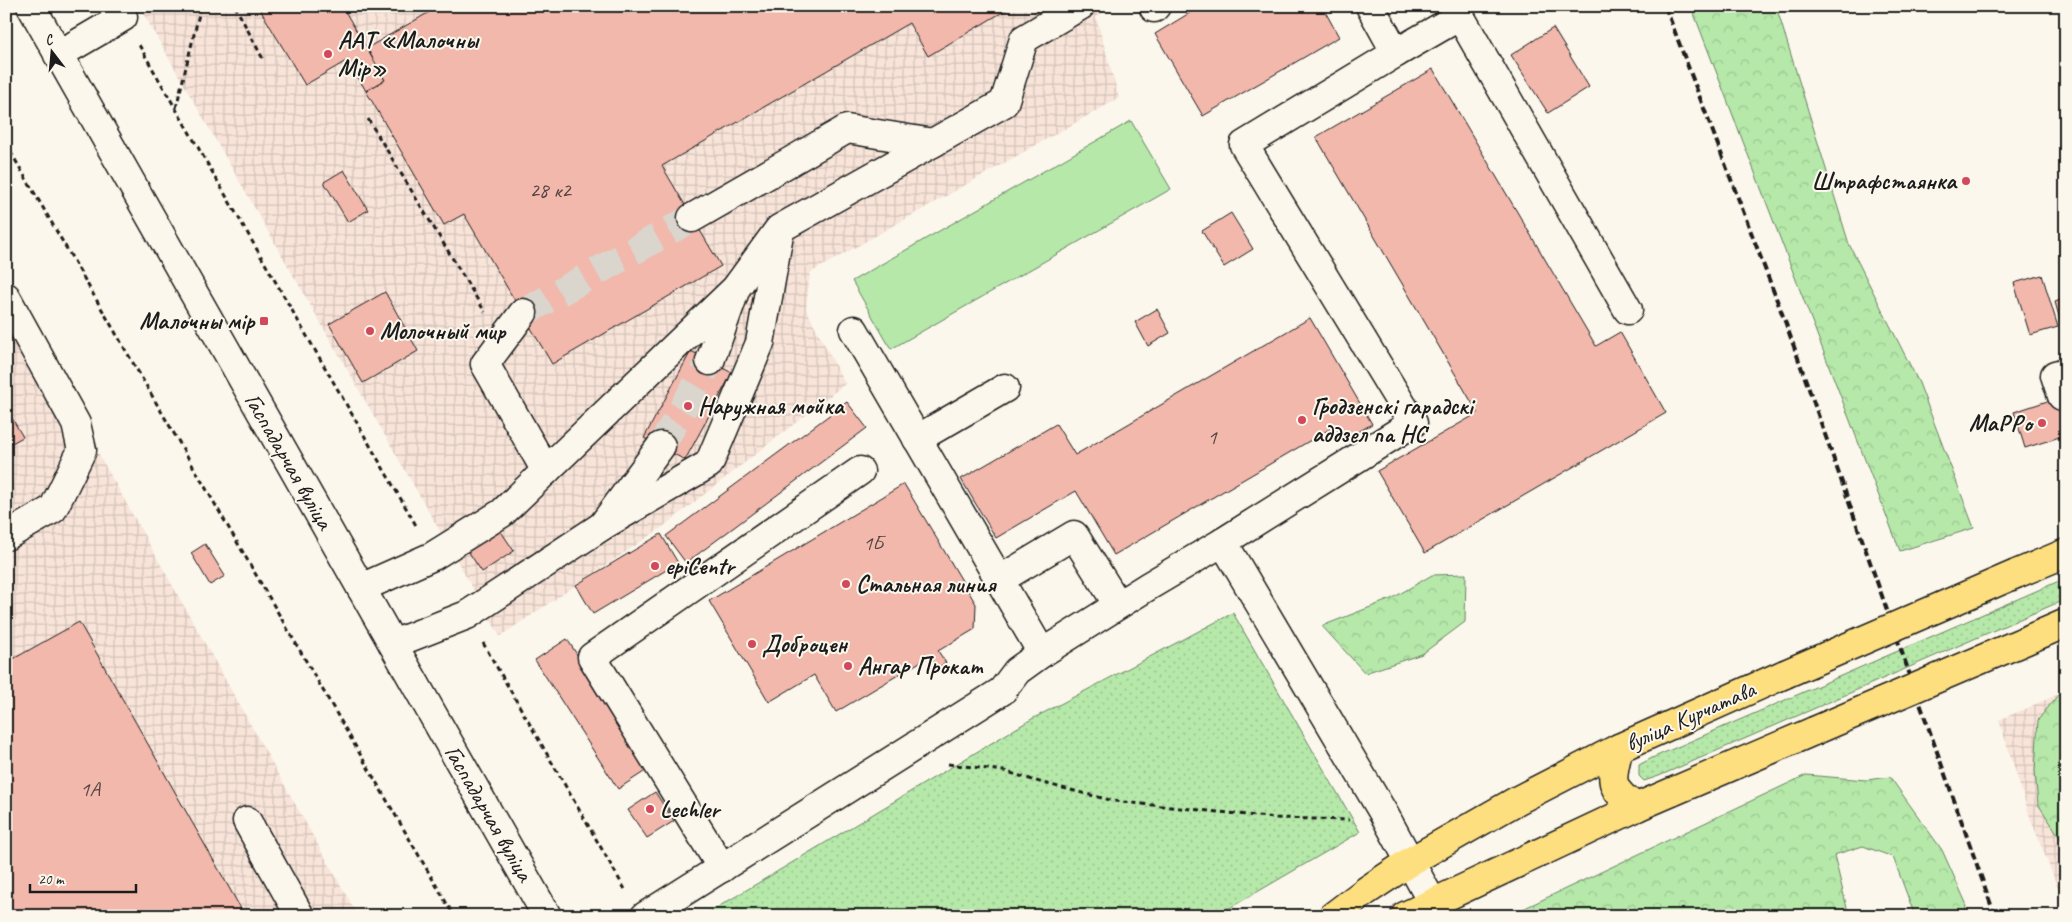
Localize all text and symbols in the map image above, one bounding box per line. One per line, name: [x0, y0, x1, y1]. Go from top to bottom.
place label: ААТ «Малочны Мір»: [338, 25, 480, 83]
north arrow: [28, 28, 78, 78]
text: С: [43, 30, 56, 49]
marker: ААТ «Малочны Мір»: [322, 48, 334, 60]
place label: Штрафстаянка: [1812, 166, 1958, 196]
marker: Штрафстаянка: [1960, 175, 1972, 187]
house number: 28 к2: [529, 177, 572, 203]
place label: Малочны мір: [139, 306, 256, 336]
marker: Малочны мір: [258, 315, 270, 327]
place label: Молочный мир: [380, 316, 508, 346]
marker: Молочный мир: [364, 325, 376, 337]
street label: Гаспадарчая вуліца: [238, 387, 341, 536]
place label: Наружная мойка: [698, 391, 846, 421]
place label: Гродзенскі гарадскі аддзел па НС: [1312, 391, 1476, 449]
marker: Наружная мойка: [682, 400, 694, 412]
place label: МаРРо: [1969, 408, 2035, 438]
marker: Гродзенскі гарадскі аддзел па НС: [1296, 414, 1308, 426]
marker: МаРРо: [2036, 417, 2048, 429]
house number: 1: [1207, 424, 1218, 450]
house number: 1Б: [863, 530, 886, 556]
place label: epiCentr: [665, 551, 736, 581]
marker: epiCentr: [649, 560, 661, 572]
place label: Стальная линия: [856, 569, 997, 599]
marker: Стальная линия: [840, 578, 852, 590]
place label: Доброцен: [762, 629, 848, 659]
marker: Доброцен: [746, 638, 758, 650]
place label: Ангар Прокат: [858, 651, 983, 681]
marker: Ангар Прокат: [842, 660, 854, 672]
street label: вуліца Курчатава: [1620, 673, 1761, 758]
street label: Гаспадарчая вуліца: [438, 739, 541, 888]
house number: 1А: [80, 776, 101, 802]
place label: Lechler: [660, 794, 721, 824]
marker: Lechler: [644, 803, 656, 815]
scale bar: [30, 862, 136, 894]
text: 20 m: [38, 870, 65, 889]

